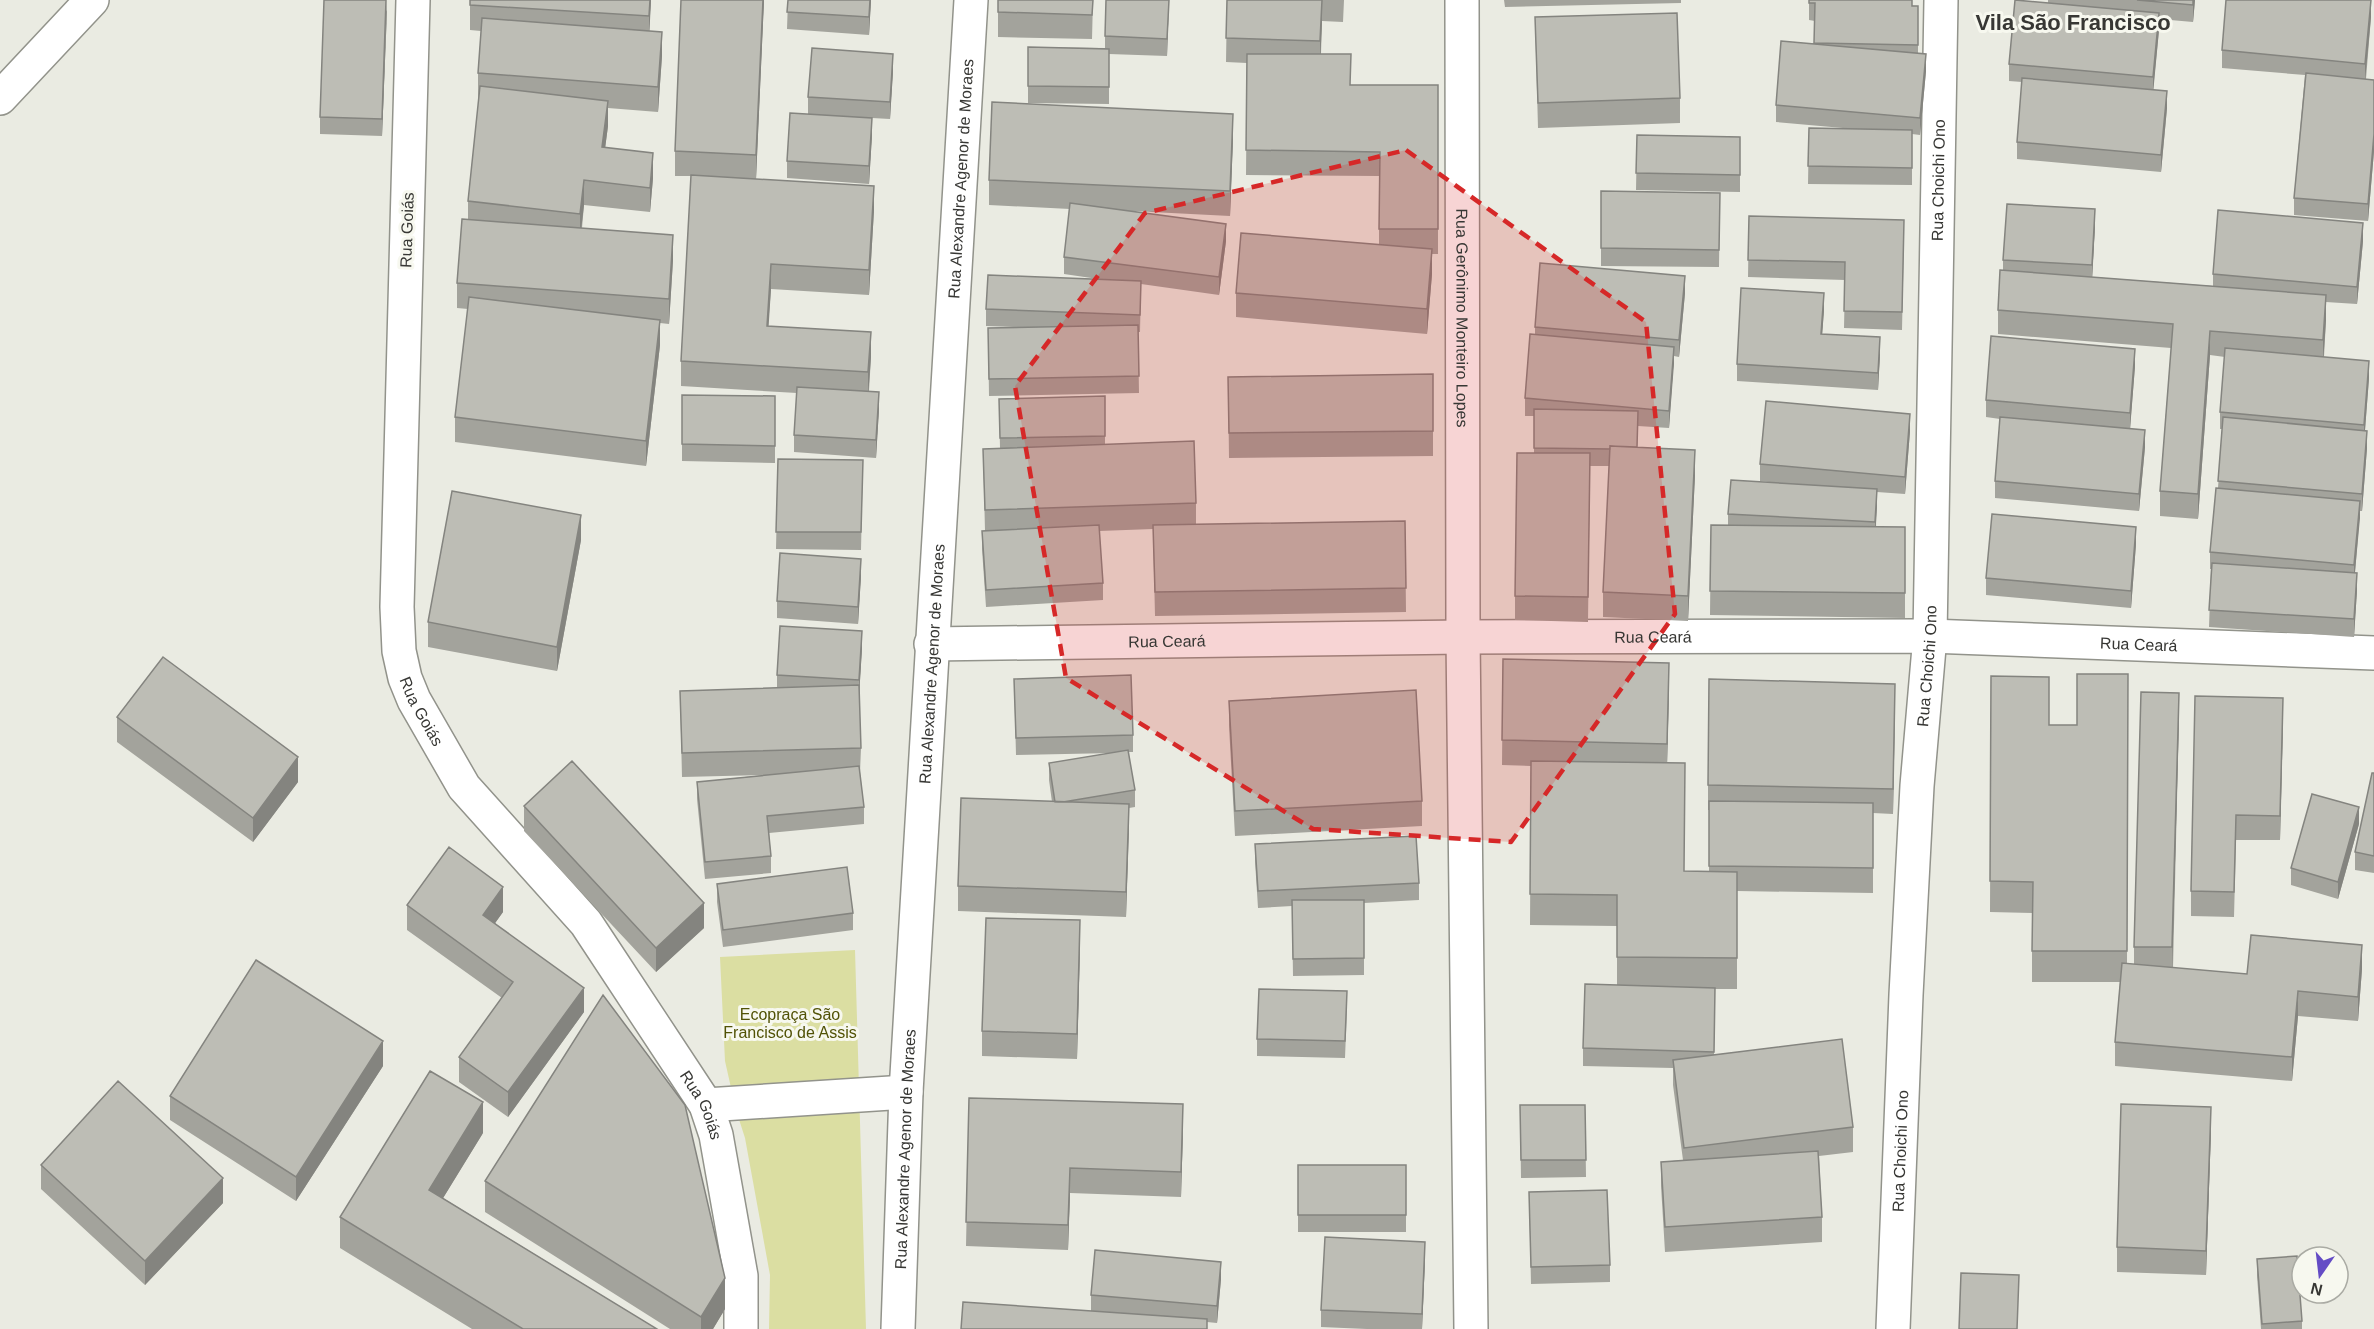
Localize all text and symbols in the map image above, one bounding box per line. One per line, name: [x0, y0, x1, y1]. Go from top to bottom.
district label: Vila São Francisco: [1975, 10, 2171, 35]
street label: Rua Alexandre Agenor de Moraes: [945, 58, 976, 299]
street label: Rua Choichi Ono: [1928, 119, 1947, 241]
street label: Rua Goiás: [397, 192, 417, 268]
street label: Rua Gerônimo Monteiro Lopes: [1454, 209, 1471, 427]
street label: Rua Alexandre Agenor de Moraes: [916, 543, 947, 784]
street label: Rua Choichi Ono: [1914, 605, 1939, 727]
street label: Rua Ceará: [1614, 628, 1692, 645]
street label: Rua Ceará: [1128, 632, 1206, 650]
street label: Rua Ceará: [2100, 634, 2178, 654]
street label: Rua Goiás: [397, 674, 447, 749]
park label: Ecopraça São Francisco de Assis: [723, 1006, 857, 1041]
street label: Rua Alexandre Agenor de Moraes: [892, 1029, 918, 1269]
street label: Rua Goiás: [677, 1067, 725, 1141]
street label: Rua Choichi Ono: [1889, 1090, 1911, 1212]
north arrow: [2290, 1245, 2350, 1305]
text: N: [2309, 1279, 2324, 1299]

